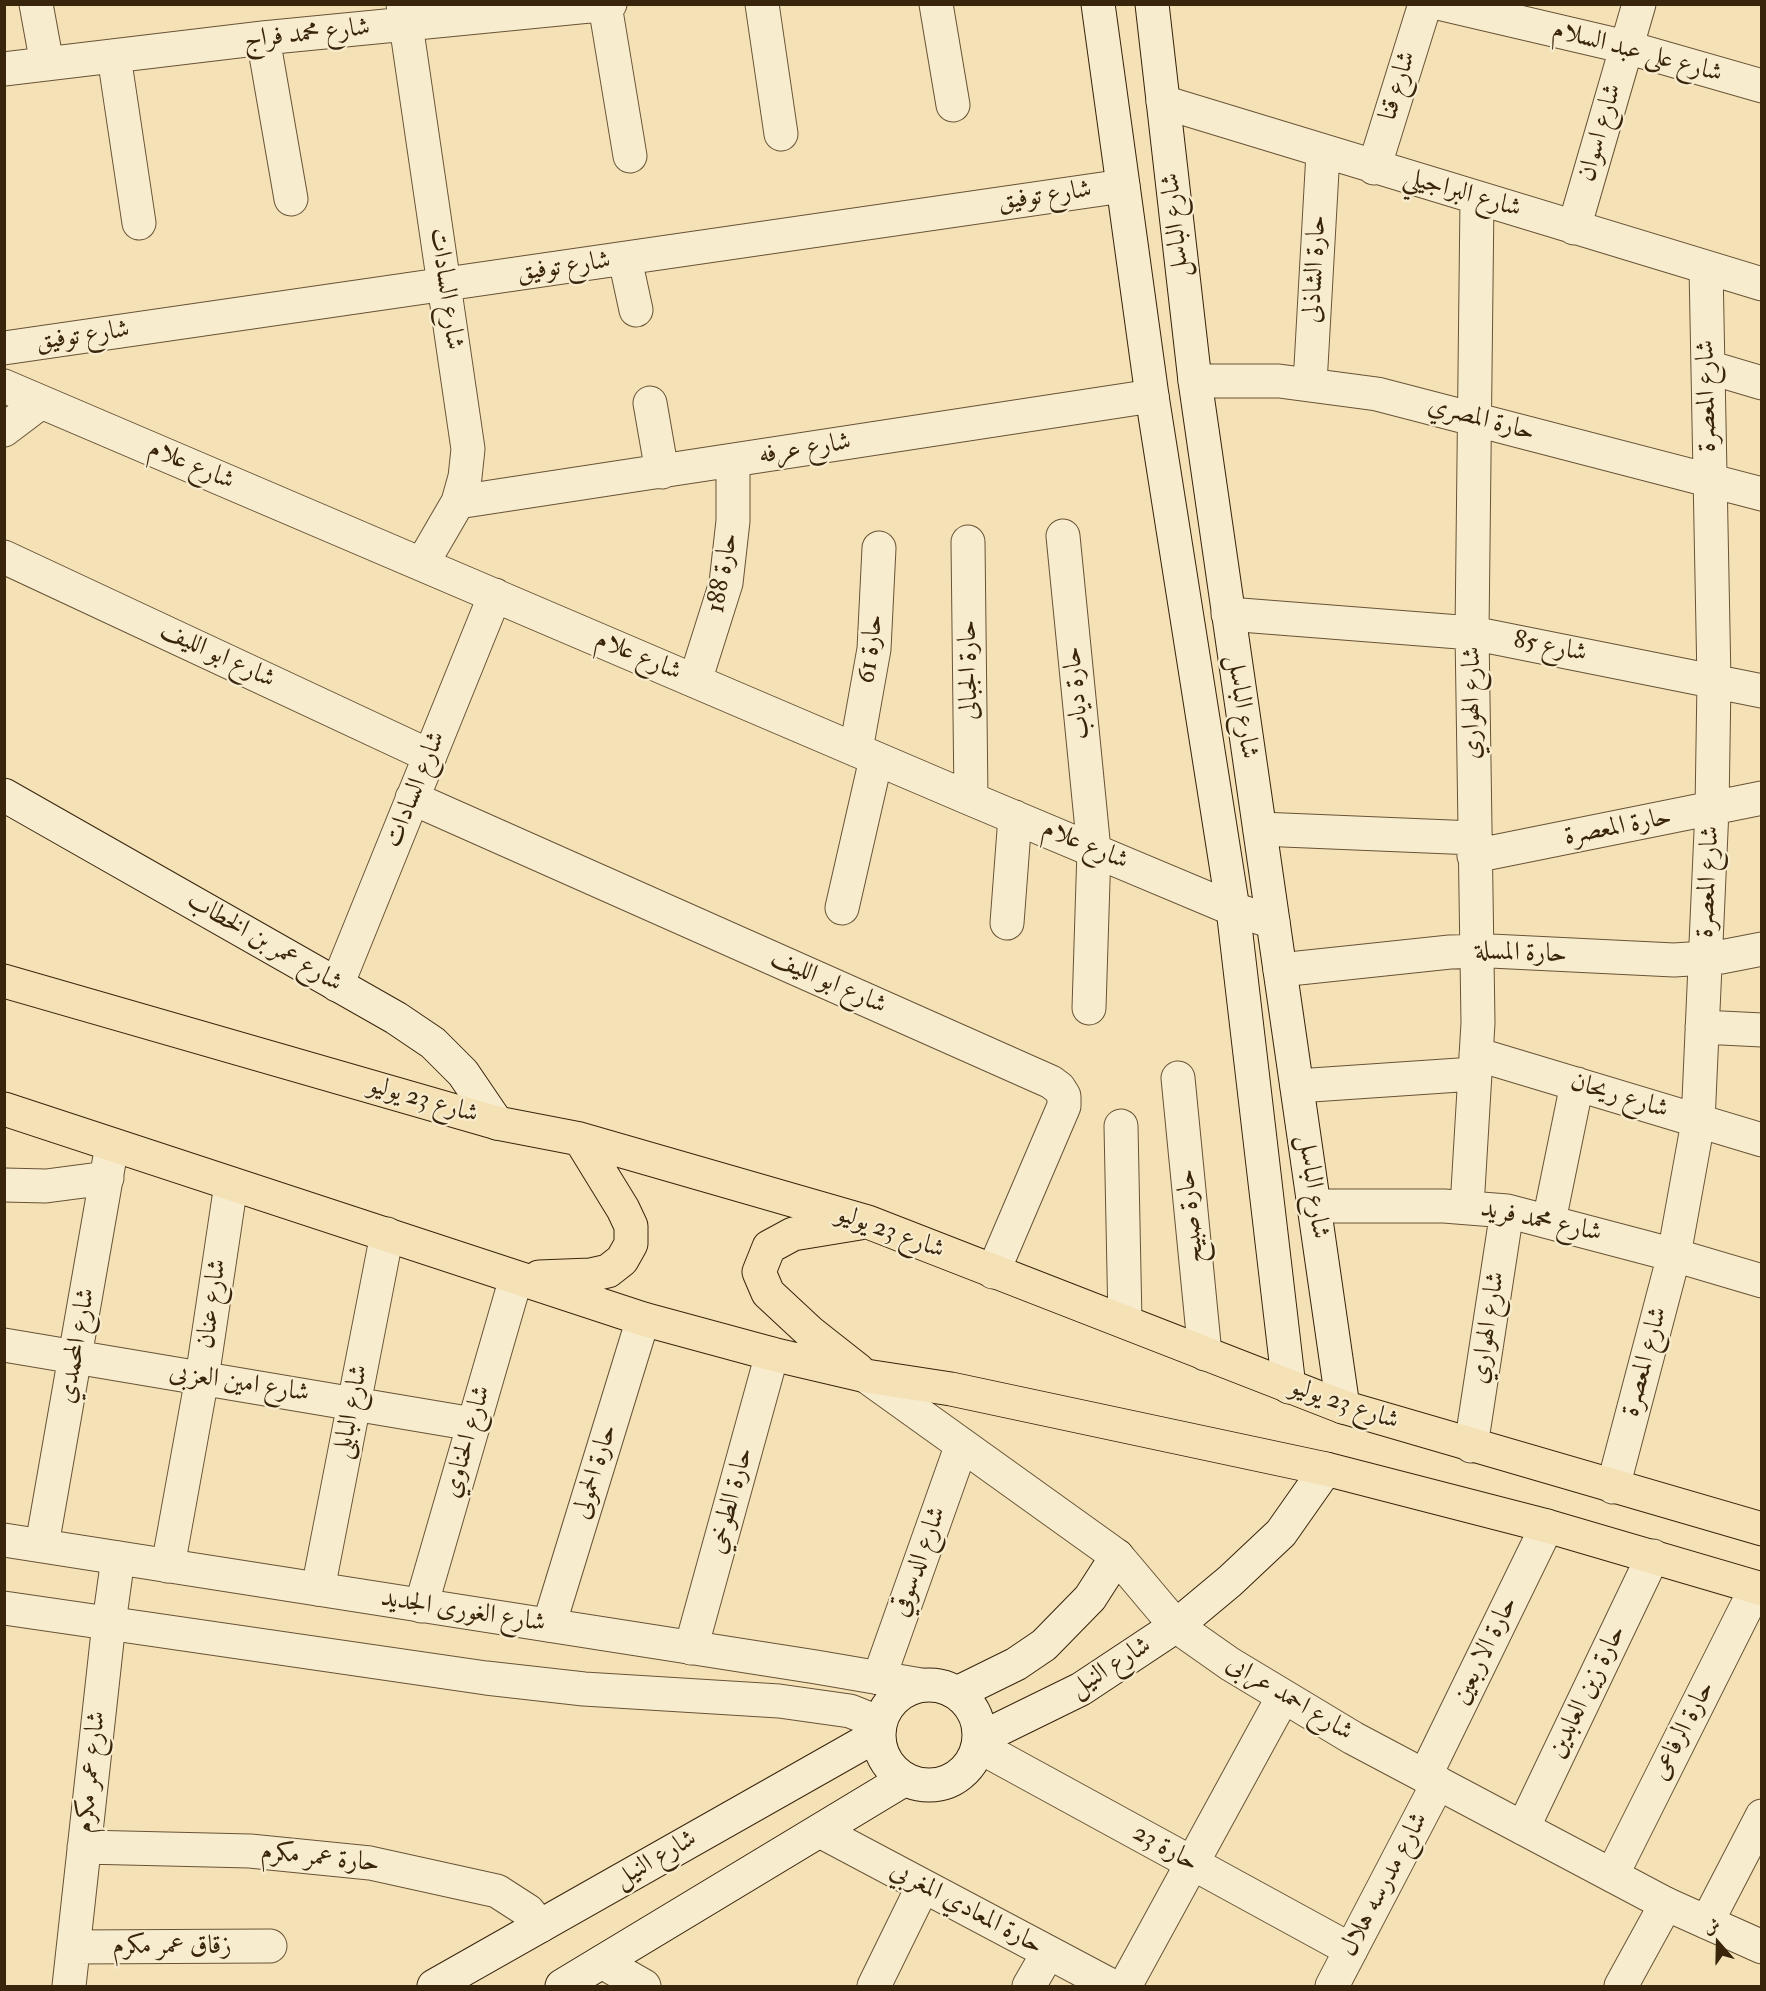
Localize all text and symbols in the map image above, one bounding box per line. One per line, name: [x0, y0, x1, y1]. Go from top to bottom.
street label: شارع محمد فراج: [242, 13, 372, 57]
street label: شارع على عبد السلام: [1549, 15, 1725, 91]
street label: شارع قنا: [1374, 48, 1424, 124]
street label: شارع اسوان: [1572, 80, 1630, 186]
street label: شارع البراجيلي: [1399, 162, 1525, 226]
street label: شارع الباسل: [1156, 171, 1198, 279]
street label: شارع توفيق: [996, 175, 1094, 219]
street label: حارة الشاذلى: [1298, 214, 1334, 324]
street label: شارع السادات: [421, 226, 469, 352]
street label: شارع توفيق: [515, 246, 613, 290]
street label: شارع توفيق: [34, 315, 132, 359]
street label: شارع المعصرة: [1691, 340, 1725, 452]
street label: حارة المصري: [1424, 391, 1538, 449]
street label: شارع عرفه: [757, 427, 853, 473]
street label: شارع علام: [143, 434, 239, 498]
street label: حارة 188: [702, 530, 746, 616]
street label: حارة 61: [852, 613, 892, 685]
street label: شارع ابو الليف: [154, 616, 280, 696]
street label: حارة الجبالى: [954, 620, 986, 720]
street label: شارع علام: [590, 625, 686, 689]
street label: شارع 85: [1511, 626, 1589, 670]
street label: حارة دياب: [1058, 645, 1098, 741]
street label: شارع الهواري: [1457, 646, 1489, 760]
street label: شارع الباسل: [1218, 653, 1264, 761]
street label: شارع السادات: [379, 727, 453, 853]
street label: حارة المعصرة: [1562, 802, 1674, 854]
street label: شارع علام: [1037, 814, 1133, 878]
street label: شارع المعصرة: [1690, 825, 1728, 939]
street label: شارع عمر بن الخطاب: [181, 886, 347, 1000]
street label: حارة المسلة: [1474, 937, 1568, 971]
street label: شارع ابو الليف: [765, 944, 891, 1022]
street label: شارع ريحان: [1566, 1067, 1672, 1127]
street label: شارع 23 يوليو: [364, 1070, 482, 1132]
street label: شارع الباسل: [1289, 1133, 1335, 1241]
street label: حارة صبيح: [1172, 1167, 1212, 1265]
street label: شارع محمد فريد: [1478, 1194, 1604, 1250]
street label: شارع 23 يوليو: [832, 1199, 948, 1267]
street label: شارع عنان: [191, 1257, 235, 1351]
street label: شارع الهواري: [1465, 1270, 1513, 1386]
street label: شارع المحمدي: [52, 1286, 104, 1406]
street label: شارع المعصرة: [1616, 1304, 1676, 1420]
street label: شارع امين العزبى: [167, 1358, 311, 1410]
street label: شارع البابلى: [328, 1362, 376, 1462]
street label: شارع 23 يوليو: [1285, 1372, 1403, 1438]
street label: شارع الحناوي: [437, 1382, 499, 1502]
street label: حارة الحمولى: [567, 1421, 625, 1523]
street label: حارة الطوخي: [703, 1444, 761, 1558]
street label: شارع الدسوقي: [886, 1503, 954, 1621]
street label: شارع الغورى الجديد: [378, 1584, 548, 1640]
street label: حارة الاربعين: [1447, 1592, 1525, 1710]
street label: حارة زين العابدين: [1542, 1620, 1634, 1764]
street label: شارع النيل: [1064, 1631, 1158, 1705]
street label: شارع احمد عرابى: [1220, 1649, 1358, 1749]
street label: حارة الرفاعى: [1646, 1676, 1722, 1786]
street label: شارع عمر مكرم: [70, 1710, 114, 1834]
street label: شارع مدرسه هلال: [1334, 1808, 1436, 1962]
street label: حارة 23: [1127, 1818, 1203, 1880]
street label: شارع النيل: [609, 1824, 703, 1896]
street label: حارة عمر مكرم: [259, 1837, 381, 1881]
street label: حارة المعادي المغربي: [884, 1856, 1048, 1962]
north arrow: [1688, 1913, 1748, 1973]
text: ش: [1701, 1914, 1723, 1938]
street label: زقاق عمر مكرم: [112, 1931, 232, 1963]

